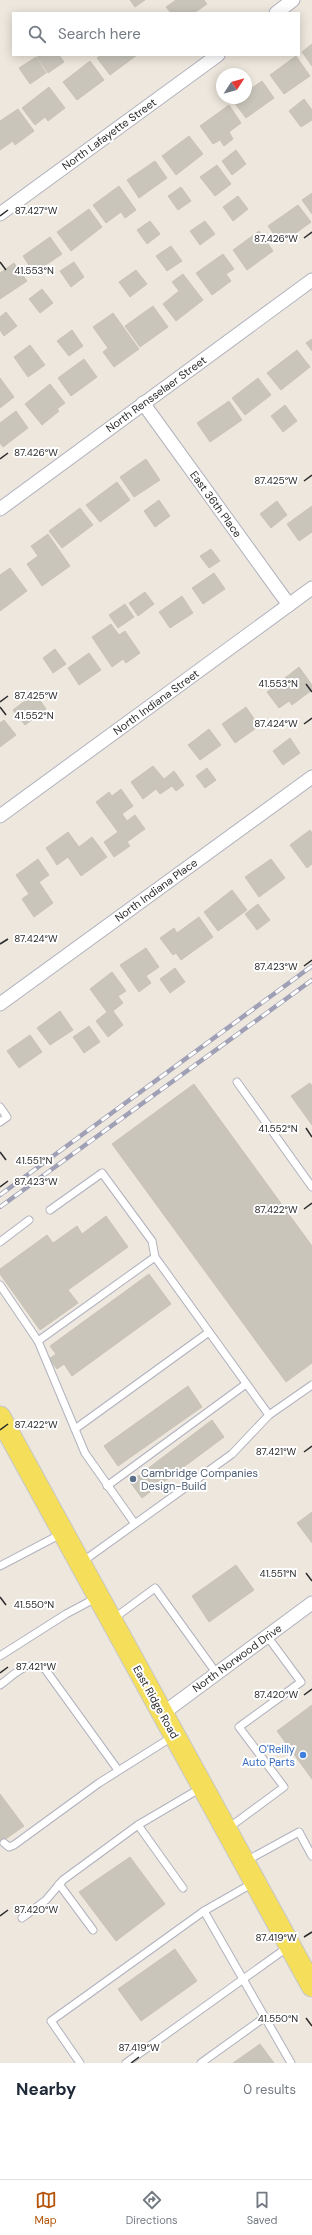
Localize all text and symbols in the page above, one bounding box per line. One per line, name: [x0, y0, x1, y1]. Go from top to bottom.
search box: [12, 12, 300, 56]
icon: search: [26, 23, 48, 45]
text: Search here: [58, 24, 141, 44]
north arrow: [216, 68, 252, 104]
street label: North Lafayette Street: [59, 95, 159, 173]
text: 87.427°W: [15, 204, 58, 217]
text: 87.426°W: [254, 232, 298, 245]
text: 41.553°N: [14, 264, 54, 277]
street label: North Rensselaer Street: [103, 353, 209, 435]
text: 87.426°W: [14, 446, 58, 459]
street label: East 36th Place: [187, 468, 245, 540]
text: 87.425°W: [254, 474, 298, 487]
street label: North Indiana Street: [110, 666, 202, 738]
text: 41.553°N: [258, 677, 298, 690]
text: 87.425°W: [14, 689, 58, 702]
text: 41.552°N: [14, 709, 54, 722]
text: 87.424°W: [254, 717, 298, 730]
street label: North Indiana Place: [112, 855, 200, 925]
text: 87.424°W: [14, 932, 58, 945]
text: 87.423°W: [254, 960, 298, 973]
text: 41.552°N: [258, 1122, 298, 1135]
text: 41.551°N: [16, 1154, 52, 1167]
text: 87.423°W: [14, 1175, 58, 1188]
text: 87.422°W: [254, 1203, 298, 1216]
text: 87.422°W: [14, 1418, 58, 1431]
text: 87.421°W: [256, 1445, 297, 1458]
place label: Cambridge Companies Design-Build: [141, 1466, 258, 1493]
marker: Cambridge Companies Design-Build: [128, 1474, 138, 1484]
text: 41.551°N: [260, 1567, 296, 1580]
text: 41.550°N: [14, 1598, 54, 1611]
street label: North Norwood Drive: [190, 1621, 284, 1695]
text: 87.421°W: [16, 1660, 57, 1673]
street label: East Ridge Road: [130, 1663, 182, 1741]
text: 87.420°W: [254, 1688, 298, 1701]
place label: O'Reilly Auto Parts: [242, 1742, 295, 1769]
marker: O'Reilly Auto Parts: [298, 1750, 308, 1760]
text: 87.420°W: [14, 1903, 58, 1916]
text: 87.419°W: [255, 1931, 297, 1944]
text: 41.550°N: [258, 2012, 298, 2025]
text: 87.419°W: [118, 2041, 160, 2054]
text: Nearby: [16, 2078, 76, 2100]
text: 0 results: [243, 2081, 296, 2098]
tab: Map: [35, 2189, 57, 2227]
tab: Directions: [126, 2189, 178, 2227]
tab: Saved: [247, 2189, 277, 2227]

